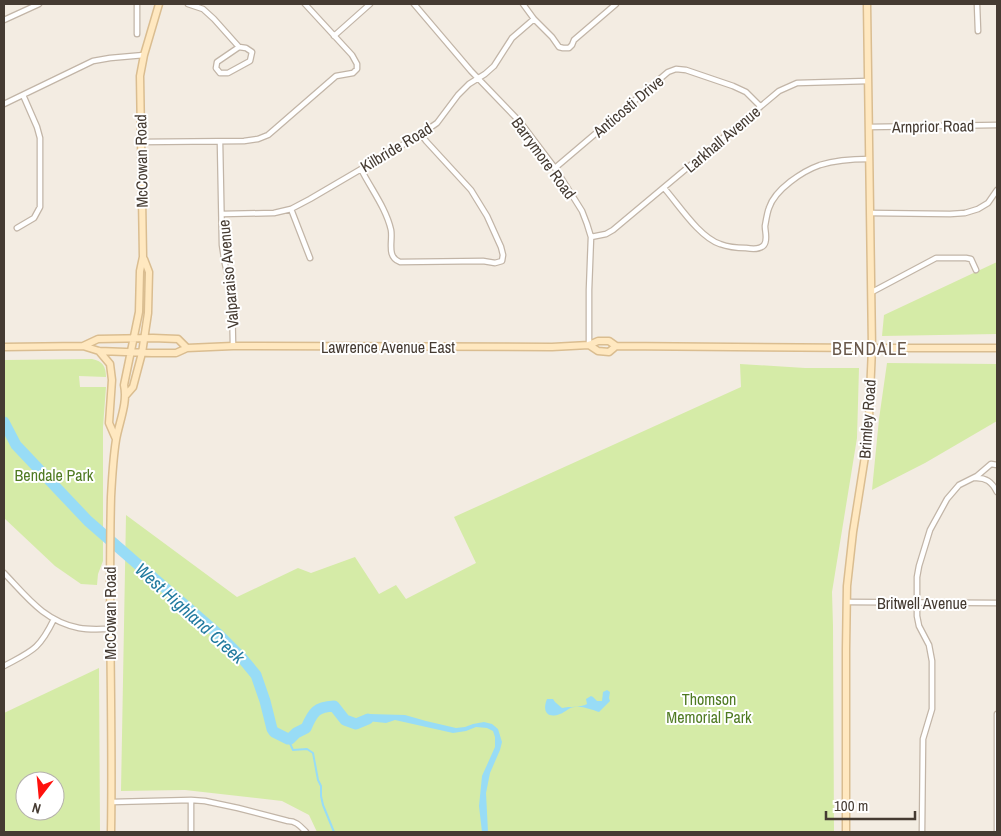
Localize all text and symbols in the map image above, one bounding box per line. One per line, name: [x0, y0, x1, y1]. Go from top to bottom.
street label: Anticosti Drive: [587, 70, 668, 143]
street label: Larkhall Avenue: [679, 101, 765, 177]
street label: Barrymore Road: [507, 113, 581, 203]
street label: McCowan Road: [129, 114, 153, 208]
street label: Arnprior Road: [891, 114, 974, 138]
street label: Kilbride Road: [356, 117, 436, 177]
street label: Valparaiso Avenue: [212, 219, 244, 329]
street label: Lawrence Avenue East: [321, 336, 455, 358]
district label: BENDALE: [832, 336, 908, 361]
street label: Brimley Road: [853, 379, 881, 459]
park label: Bendale Park: [15, 464, 94, 486]
water label: West Highland Creek: [130, 557, 251, 670]
street label: McCowan Road: [99, 566, 121, 660]
street label: Britwell Avenue: [877, 592, 967, 614]
park label: Thomson Memorial Park: [666, 688, 752, 728]
north arrow: [15, 771, 65, 821]
scale bar: [826, 788, 915, 820]
text: 100 m: [834, 795, 868, 816]
text: N: [30, 799, 43, 818]

